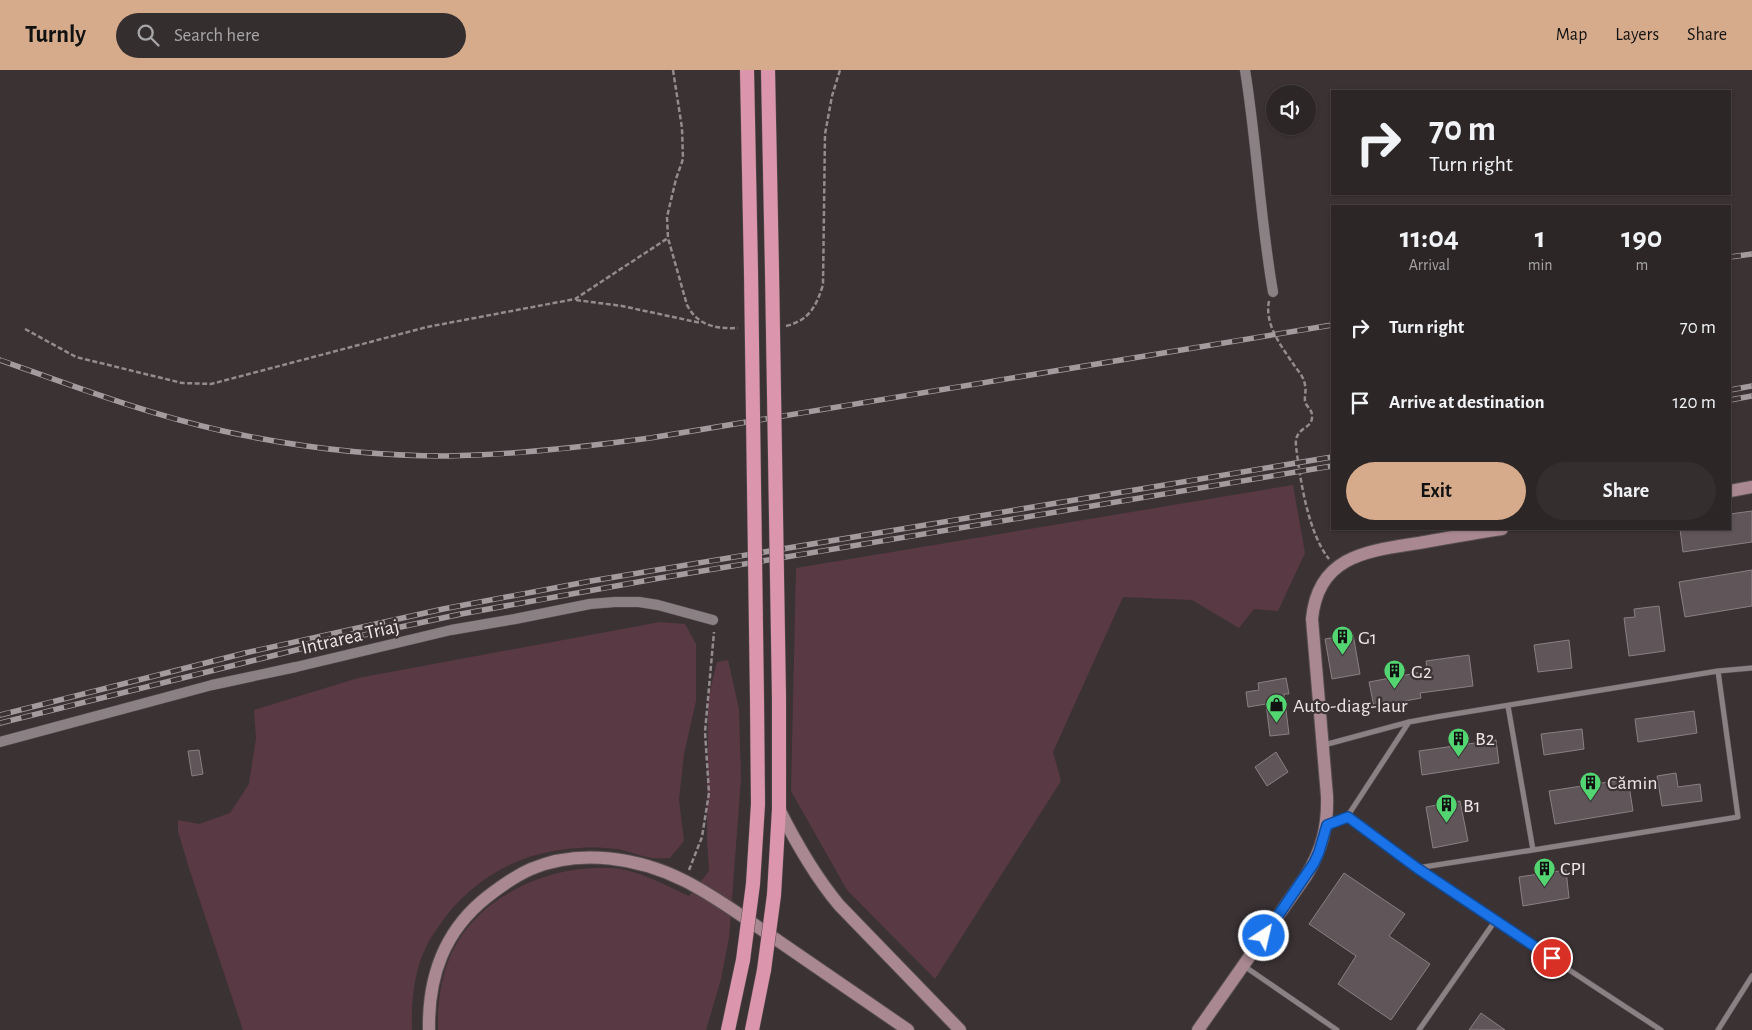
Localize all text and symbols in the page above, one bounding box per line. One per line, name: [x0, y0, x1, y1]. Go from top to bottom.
search box: [116, 13, 466, 58]
icon: search: [134, 21, 162, 49]
text: Turnly: [25, 23, 86, 47]
text: Search here: [174, 26, 260, 45]
text: Map: [1556, 26, 1587, 44]
text: Layers: [1615, 26, 1659, 44]
text: Share: [1687, 26, 1727, 44]
map controls: [1266, 85, 1316, 135]
button: sound: [1266, 85, 1316, 135]
icon: right: [1346, 110, 1411, 175]
text: 70 m: [1429, 112, 1496, 147]
text: Turn right: [1429, 153, 1513, 175]
text: 11:04: [1400, 223, 1459, 253]
text: 1: [1535, 223, 1546, 253]
text: 190: [1621, 223, 1662, 253]
text: Arrival: [1409, 257, 1450, 273]
text: min: [1528, 257, 1553, 273]
text: m: [1635, 257, 1648, 273]
icon: right: [1346, 314, 1374, 342]
text: Turn right: [1389, 318, 1464, 337]
text: 70 m: [1680, 318, 1716, 337]
icon: arrive: [1346, 389, 1374, 417]
text: Arrive at destination: [1389, 393, 1545, 412]
text: 120 m: [1672, 393, 1716, 412]
button: Exit: [1346, 462, 1526, 520]
button: Share: [1536, 462, 1716, 520]
street label: Intrarea Triaj: [299, 616, 401, 658]
building icon: G1: [1330, 625, 1354, 656]
place label: G1: [1358, 628, 1377, 648]
building icon: G2: [1383, 659, 1407, 690]
place label: G2: [1411, 662, 1432, 682]
shop icon: Auto-diag-laur: [1265, 693, 1289, 724]
place label: Auto-diag-laur: [1293, 696, 1408, 716]
building icon: B2: [1447, 726, 1471, 757]
place label: B2: [1475, 729, 1495, 749]
building icon: Cămin: [1579, 770, 1603, 801]
place label: Cămin: [1607, 773, 1658, 793]
building icon: B1: [1435, 793, 1459, 824]
place label: B1: [1463, 796, 1481, 816]
building icon: CPI: [1532, 856, 1556, 887]
place label: CPI: [1560, 859, 1586, 879]
position arrow: [1237, 909, 1289, 961]
pin: [1531, 937, 1573, 979]
icon: arrive: [1538, 944, 1566, 972]

